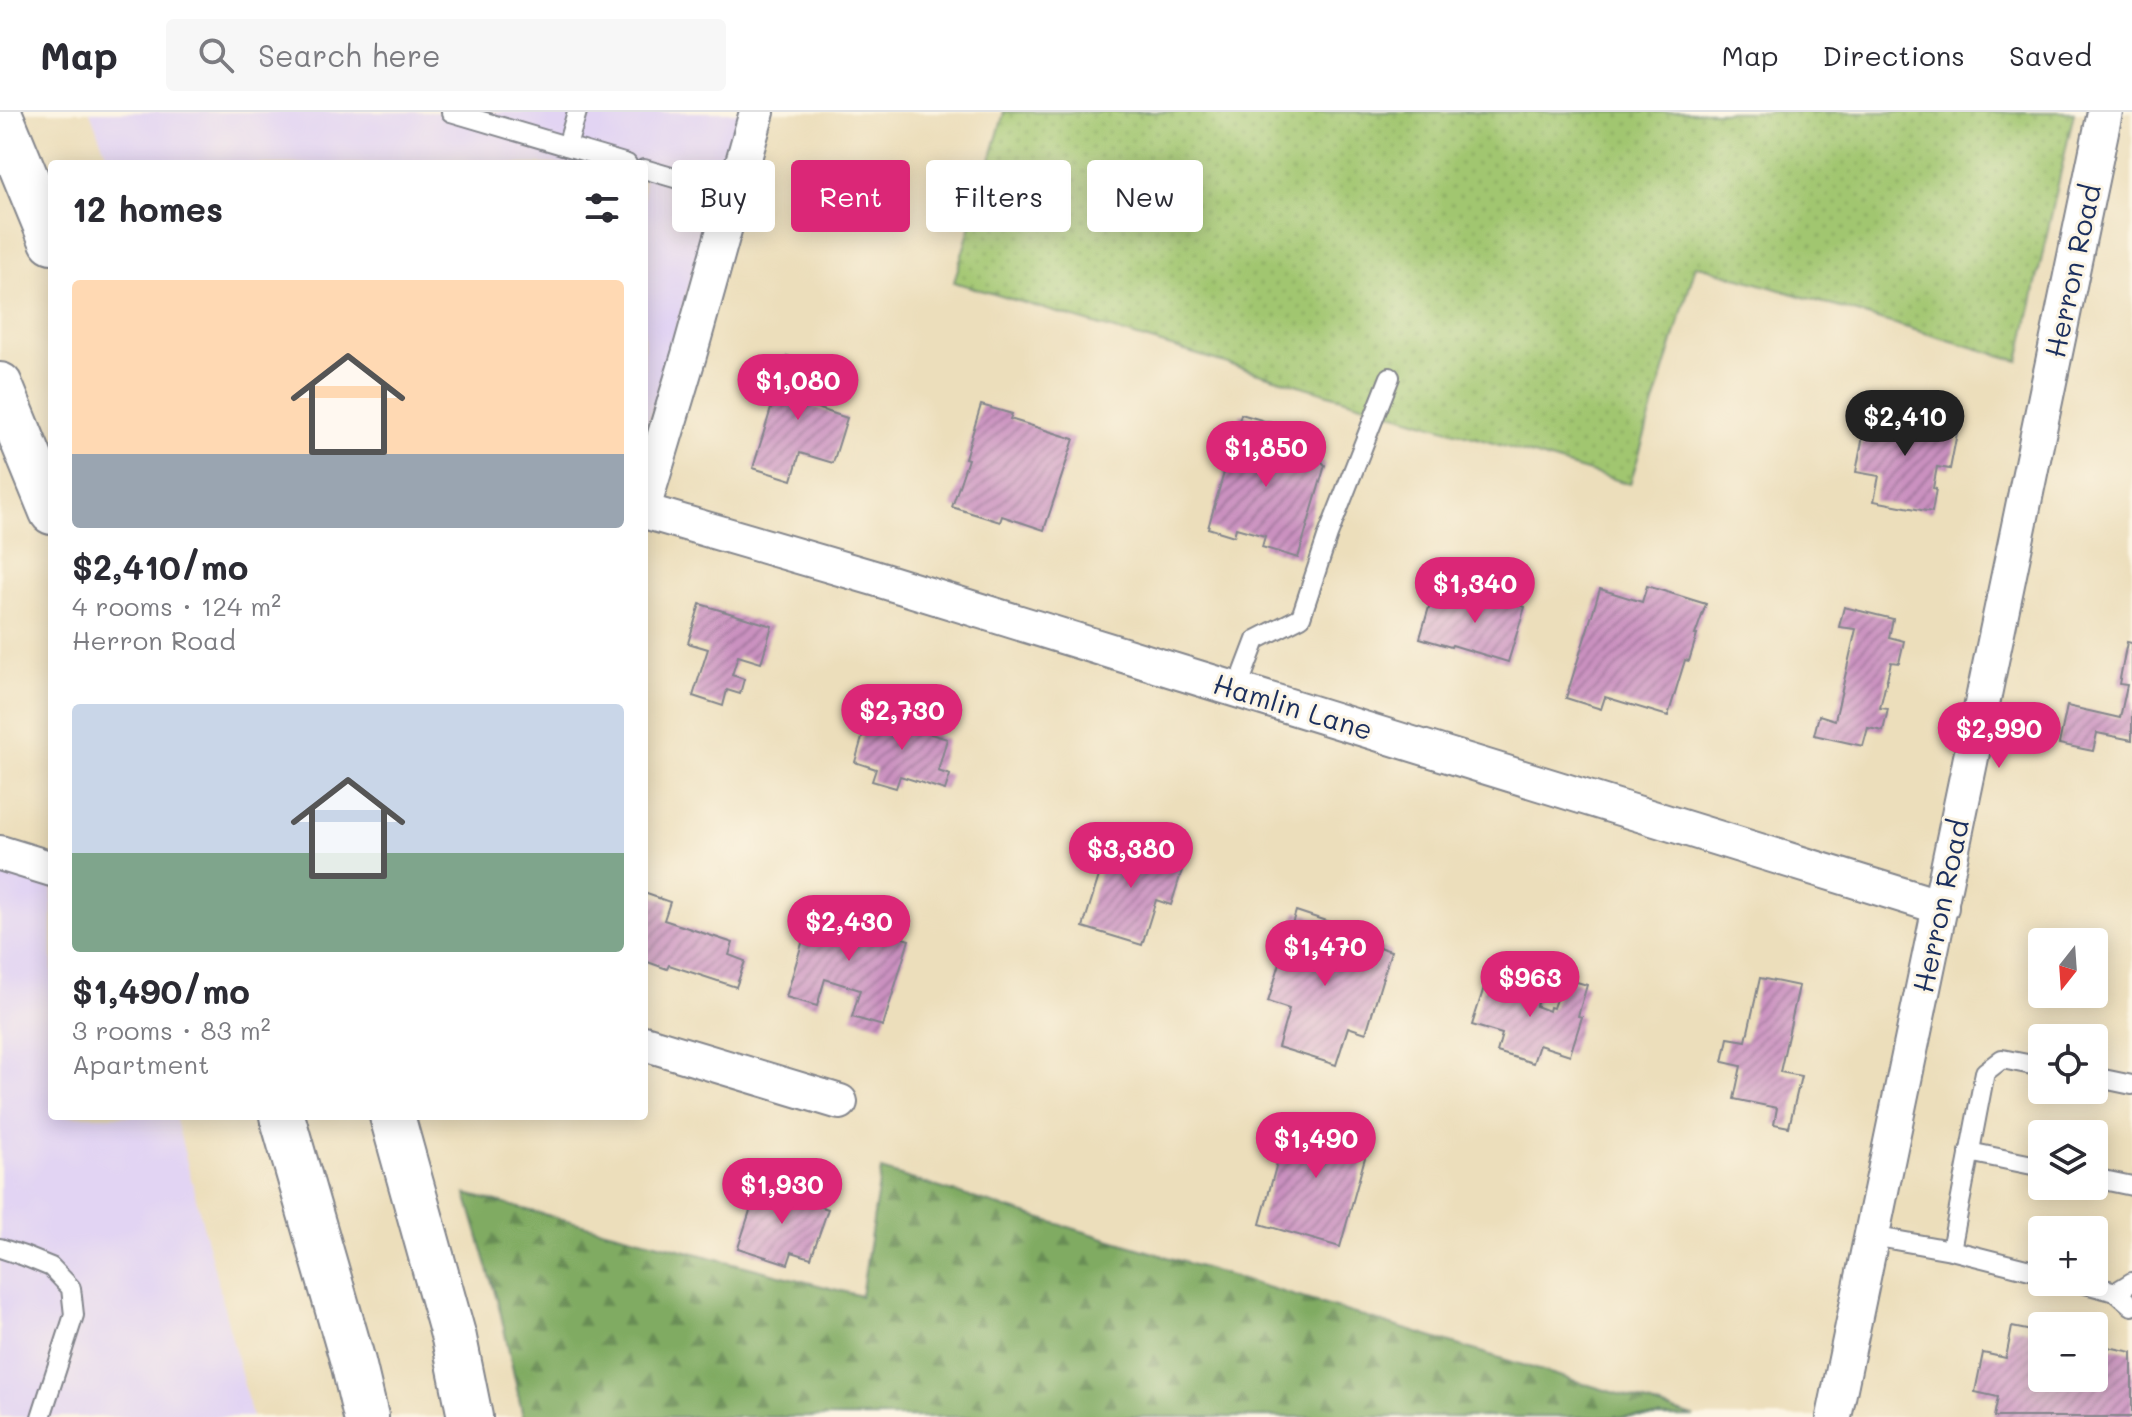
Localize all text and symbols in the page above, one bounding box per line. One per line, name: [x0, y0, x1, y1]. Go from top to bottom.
search box: [166, 19, 726, 91]
text: Map: [40, 30, 118, 80]
icon: search: [194, 33, 238, 77]
text: Search here: [258, 35, 441, 75]
text: Map: [1722, 37, 1779, 73]
text: Directions: [1823, 37, 1965, 73]
text: Saved: [2009, 37, 2092, 73]
chip: Buy: [672, 160, 775, 232]
chip: Rent: [791, 160, 910, 232]
chip: Filters: [926, 160, 1071, 232]
chip: New: [1087, 160, 1203, 232]
street label: Herron Road: [2036, 181, 2108, 361]
text: 12 homes: [72, 186, 223, 231]
icon: filters: [580, 186, 624, 230]
icon: home: [276, 332, 420, 476]
pin: $1,080: [733, 354, 863, 422]
text: $1,080: [755, 363, 841, 397]
pin: $2,410: [1840, 390, 1970, 458]
text: $2,410: [1863, 399, 1947, 433]
pin: $1,850: [1201, 421, 1331, 489]
text: $1,850: [1224, 430, 1308, 464]
text: $2,410/mo: [72, 544, 248, 589]
pin: $1,340: [1410, 557, 1540, 625]
text: $1,340: [1433, 566, 1517, 600]
text: 4 rooms · 124 m²: [72, 589, 281, 623]
text: Herron Road: [72, 623, 236, 657]
street label: Hamlin Lane: [1209, 665, 1377, 747]
pin: $2,730: [837, 684, 967, 752]
text: $2,730: [859, 693, 945, 727]
pin: $2,990: [1934, 702, 2064, 770]
text: $2,990: [1956, 711, 2042, 745]
icon: home: [276, 756, 420, 900]
street label: Herron Road: [1904, 816, 1976, 996]
pin: $3,380: [1066, 822, 1196, 890]
text: $3,380: [1087, 831, 1175, 865]
pin: $2,430: [784, 895, 914, 963]
text: $2,430: [805, 904, 893, 938]
pin: $1,470: [1260, 920, 1390, 988]
north arrow: [2028, 928, 2108, 1008]
map controls: [2028, 928, 2108, 1392]
text: $1,470: [1283, 929, 1367, 963]
pin: $963: [1483, 951, 1577, 1019]
text: $963: [1498, 960, 1562, 994]
text: $1,490/mo: [72, 968, 250, 1013]
text: 3 rooms · 83 m²: [72, 1013, 271, 1047]
button: locate: [2028, 1024, 2108, 1104]
text: Apartment: [72, 1047, 209, 1081]
pin: $1,490: [1251, 1112, 1381, 1180]
button: layers: [2028, 1120, 2108, 1200]
text: $1,490: [1274, 1121, 1358, 1155]
pin: $1,930: [717, 1158, 847, 1226]
text: $1,930: [740, 1167, 824, 1201]
button: +: [2028, 1216, 2108, 1296]
button: −: [2028, 1312, 2108, 1392]

